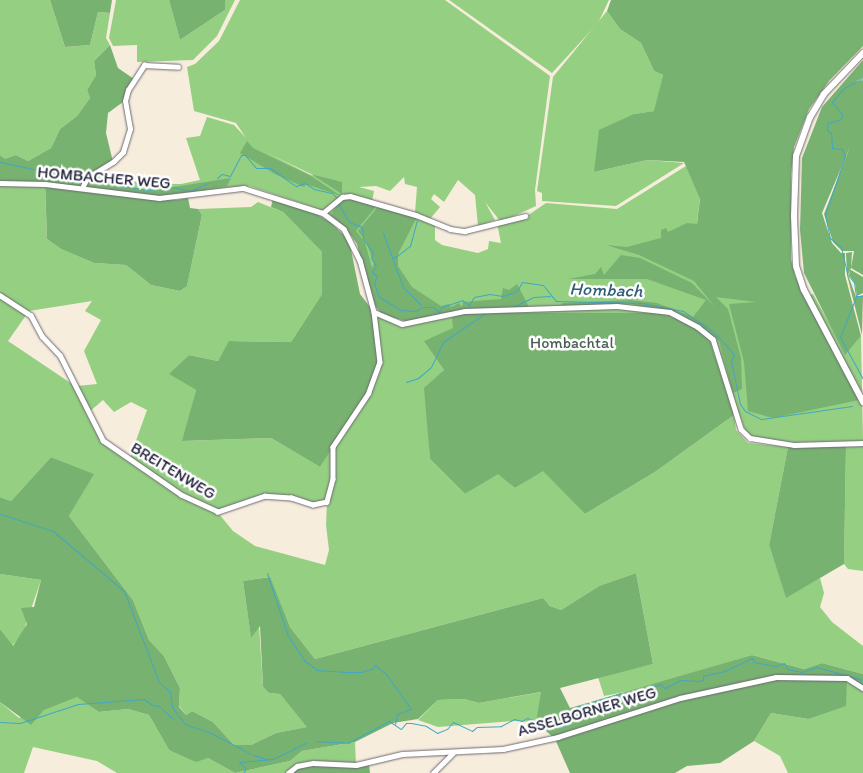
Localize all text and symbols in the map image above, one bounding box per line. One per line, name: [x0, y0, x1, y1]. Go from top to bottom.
street label: HOMBACHER WEG: [37, 163, 171, 193]
water label: Hombach: [569, 278, 643, 302]
park label: Hombachtal: [530, 333, 614, 353]
street label: BREITENWEG: [127, 438, 219, 504]
street label: ASSELBORNER WEG: [515, 683, 659, 741]

